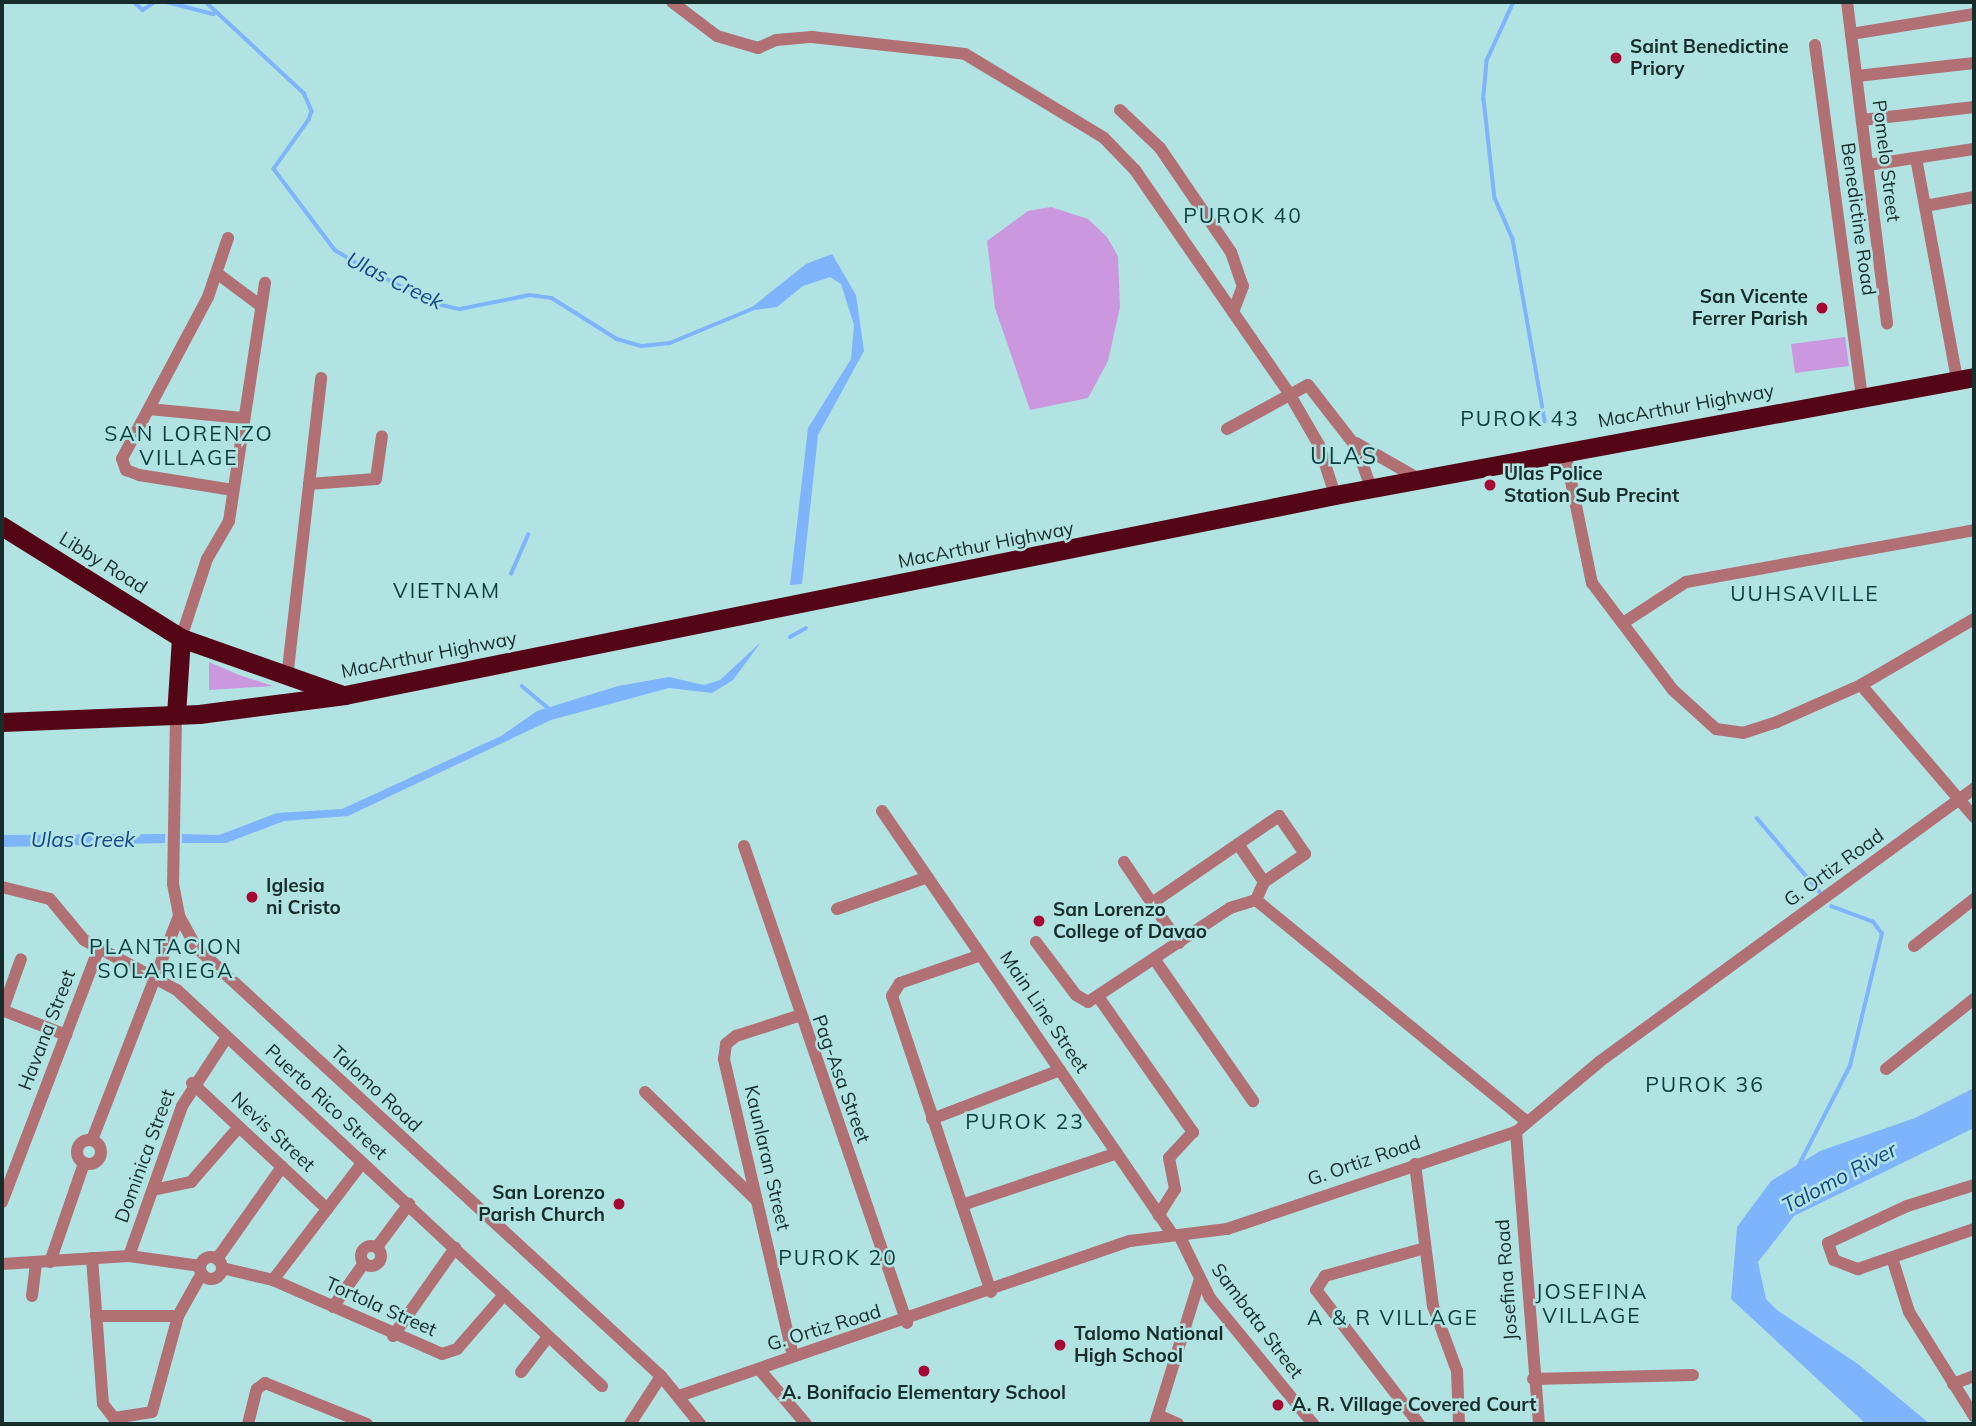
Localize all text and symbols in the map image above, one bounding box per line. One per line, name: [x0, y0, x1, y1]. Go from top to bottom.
place label: Saint Benedictine Priory: [1630, 36, 1789, 80]
marker: Saint Benedictine Priory: [1608, 50, 1624, 66]
street label: Pomelo Street: [1867, 99, 1905, 223]
street label: Benedictine Road: [1836, 141, 1880, 297]
district label: PUROK 40: [1184, 202, 1302, 228]
water label: Ulas Creek: [343, 246, 447, 314]
place label: San Vicente Ferrer Parish: [1692, 286, 1808, 330]
marker: San Vicente Ferrer Parish: [1814, 300, 1830, 316]
street label: MacArthur Highway: [1596, 379, 1776, 433]
district label: PUROK 43: [1461, 405, 1579, 431]
district label: SAN LORENZO VILLAGE: [106, 420, 272, 470]
district label: ULAS: [1311, 442, 1377, 470]
place label: Ulas Police Station Sub Precint: [1504, 463, 1679, 507]
marker: Ulas Police Station Sub Precint: [1482, 477, 1498, 493]
street label: MacArthur Highway: [896, 517, 1076, 573]
street label: Libby Road: [55, 527, 151, 599]
district label: VIETNAM: [394, 577, 500, 603]
district label: UUHSAVILLE: [1732, 580, 1878, 606]
street label: MacArthur Highway: [339, 627, 519, 683]
street label: G. Ortiz Road: [1780, 824, 1888, 912]
water label: Ulas Creek: [31, 826, 135, 852]
place label: Iglesia ni Cristo: [266, 875, 341, 919]
marker: Iglesia ni Cristo: [244, 889, 260, 905]
place label: San Lorenzo College of Davao: [1053, 899, 1207, 943]
marker: San Lorenzo College of Davao: [1031, 913, 1047, 929]
district label: PLANTACION SOLARIEGA: [90, 933, 242, 983]
street label: Main Line Street: [995, 947, 1093, 1077]
street label: Havana Street: [14, 967, 80, 1093]
street label: Pag-Asa Street: [807, 1012, 875, 1146]
street label: Puerto Rico Street: [260, 1040, 392, 1164]
street label: Talomo Road: [326, 1041, 426, 1137]
district label: PUROK 36: [1646, 1071, 1764, 1097]
street label: Kaunlaran Street: [739, 1083, 795, 1233]
street label: Dominica Street: [110, 1086, 180, 1226]
street label: Nevis Street: [226, 1088, 320, 1176]
district label: PUROK 23: [966, 1108, 1084, 1134]
street label: G. Ortiz Road: [1305, 1131, 1423, 1191]
water label: Talomo River: [1777, 1136, 1901, 1218]
place label: San Lorenzo Parish Church: [478, 1182, 605, 1226]
marker: San Lorenzo Parish Church: [611, 1196, 627, 1212]
street label: Josefina Road: [1491, 1218, 1523, 1342]
district label: PUROK 20: [779, 1244, 897, 1270]
street label: Sambata Street: [1206, 1259, 1308, 1383]
street label: Tortola Street: [322, 1272, 440, 1342]
district label: JOSEFINA VILLAGE: [1537, 1278, 1647, 1328]
street label: G. Ortiz Road: [764, 1300, 884, 1356]
district label: A & R VILLAGE: [1309, 1304, 1477, 1330]
place label: Talomo National High School: [1074, 1323, 1224, 1367]
marker: Talomo National High School: [1052, 1337, 1068, 1353]
marker: A. Bonifacio Elementary School: [916, 1363, 932, 1379]
place label: A. Bonifacio Elementary School: [782, 1382, 1066, 1404]
place label: A. R. Village Covered Court: [1292, 1394, 1536, 1416]
marker: A. R. Village Covered Court: [1270, 1397, 1286, 1413]

